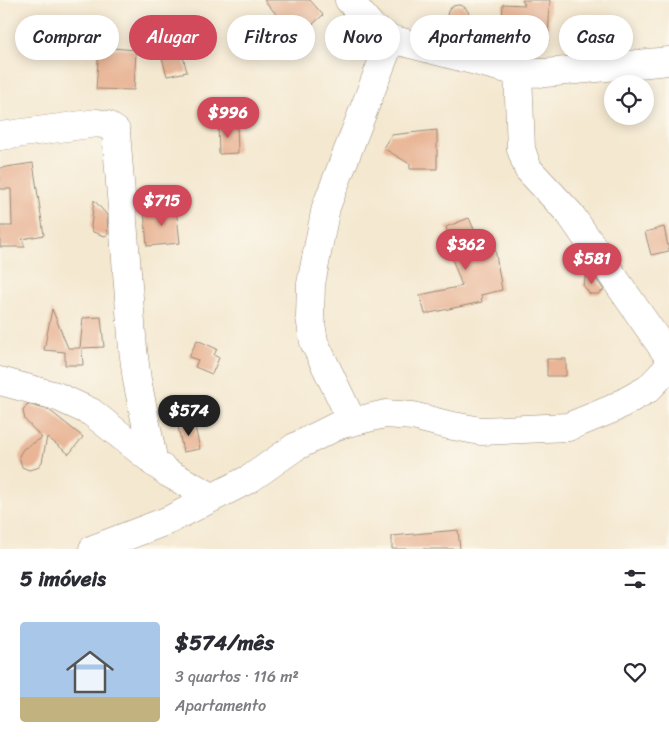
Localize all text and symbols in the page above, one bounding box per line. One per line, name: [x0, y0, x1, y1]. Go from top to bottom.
chip: Comprar: [15, 15, 119, 60]
chip: Alugar: [129, 15, 217, 60]
chip: Filtros: [227, 15, 315, 60]
chip: Novo: [325, 15, 400, 60]
chip: Apartamento: [410, 15, 549, 60]
chip: Casa: [559, 15, 633, 60]
map controls: [604, 75, 654, 125]
button: locate: [604, 75, 654, 125]
pin: $996: [198, 96, 258, 139]
text: $996: [208, 98, 248, 127]
pin: $715: [132, 184, 192, 227]
text: $715: [144, 186, 180, 215]
pin: $362: [436, 228, 496, 271]
text: $362: [447, 230, 485, 259]
pin: $581: [562, 242, 622, 285]
text: $581: [573, 244, 611, 273]
pin: $574: [159, 394, 219, 437]
text: $574: [169, 396, 209, 425]
text: 5 imóveis: [20, 560, 106, 598]
icon: filters: [621, 565, 649, 593]
text: $574/mês: [175, 624, 274, 662]
icon: home: [60, 642, 120, 702]
icon: heart: [621, 658, 649, 686]
text: 3 quartos · 116 m²: [175, 662, 299, 691]
text: Apartamento: [175, 691, 266, 720]

